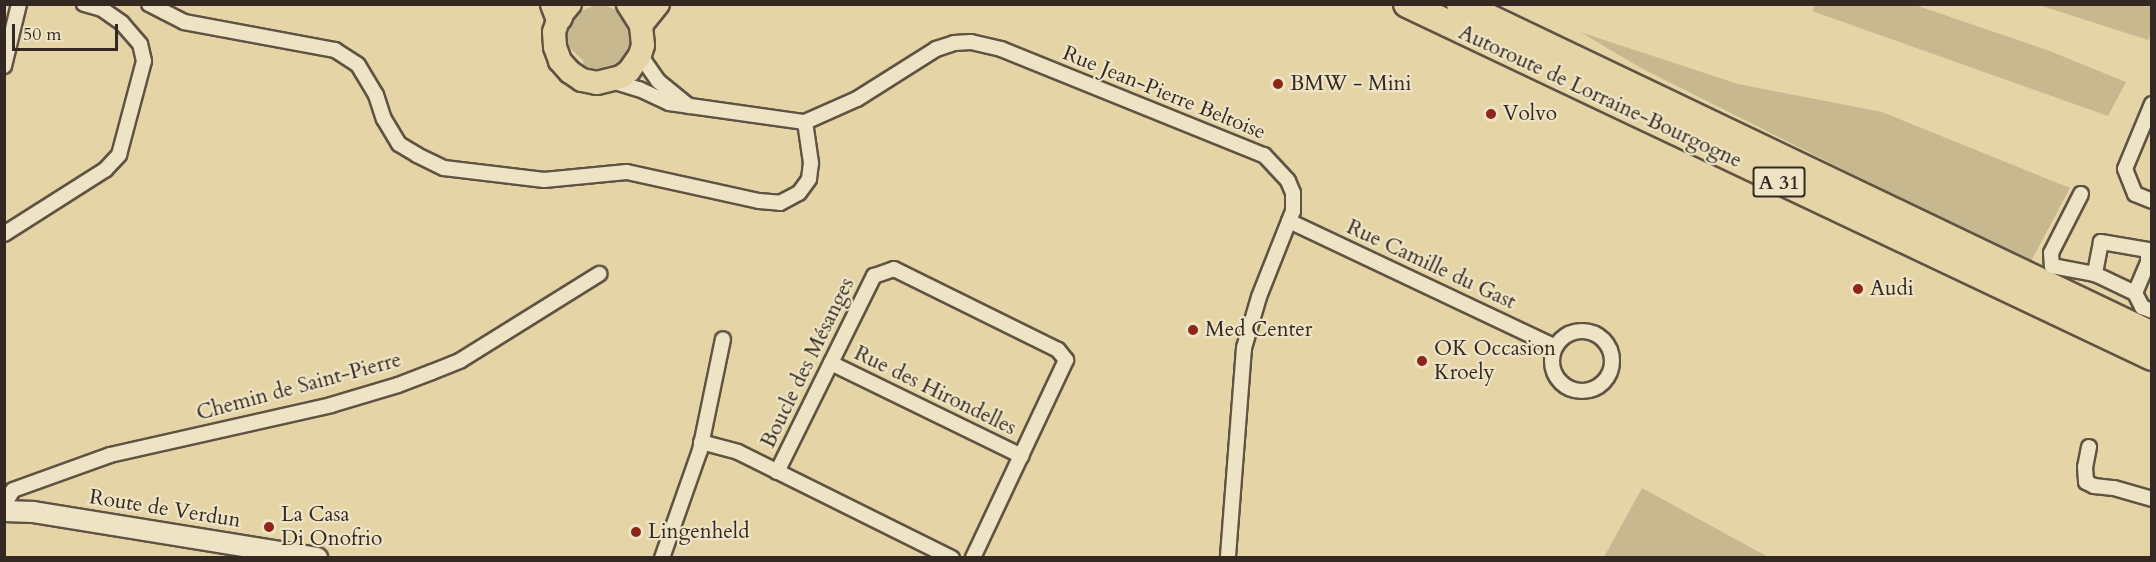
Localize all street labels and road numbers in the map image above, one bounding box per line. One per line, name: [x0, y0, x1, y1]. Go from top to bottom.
street label: Autoroute de Lorraine-Bourgogne: [1454, 20, 1746, 174]
street label: Rue Jean-Pierre Beltoise: [1059, 41, 1269, 145]
road number: A 31: [1752, 165, 1806, 199]
street label: Rue Camille du Gast: [1342, 215, 1520, 315]
street label: Boucle des Mésanges: [756, 274, 860, 452]
street label: Rue des Hirondelles: [850, 341, 1020, 441]
street label: Chemin de Saint-Pierre: [194, 348, 404, 426]
street label: Route de Verdun: [88, 485, 242, 533]

